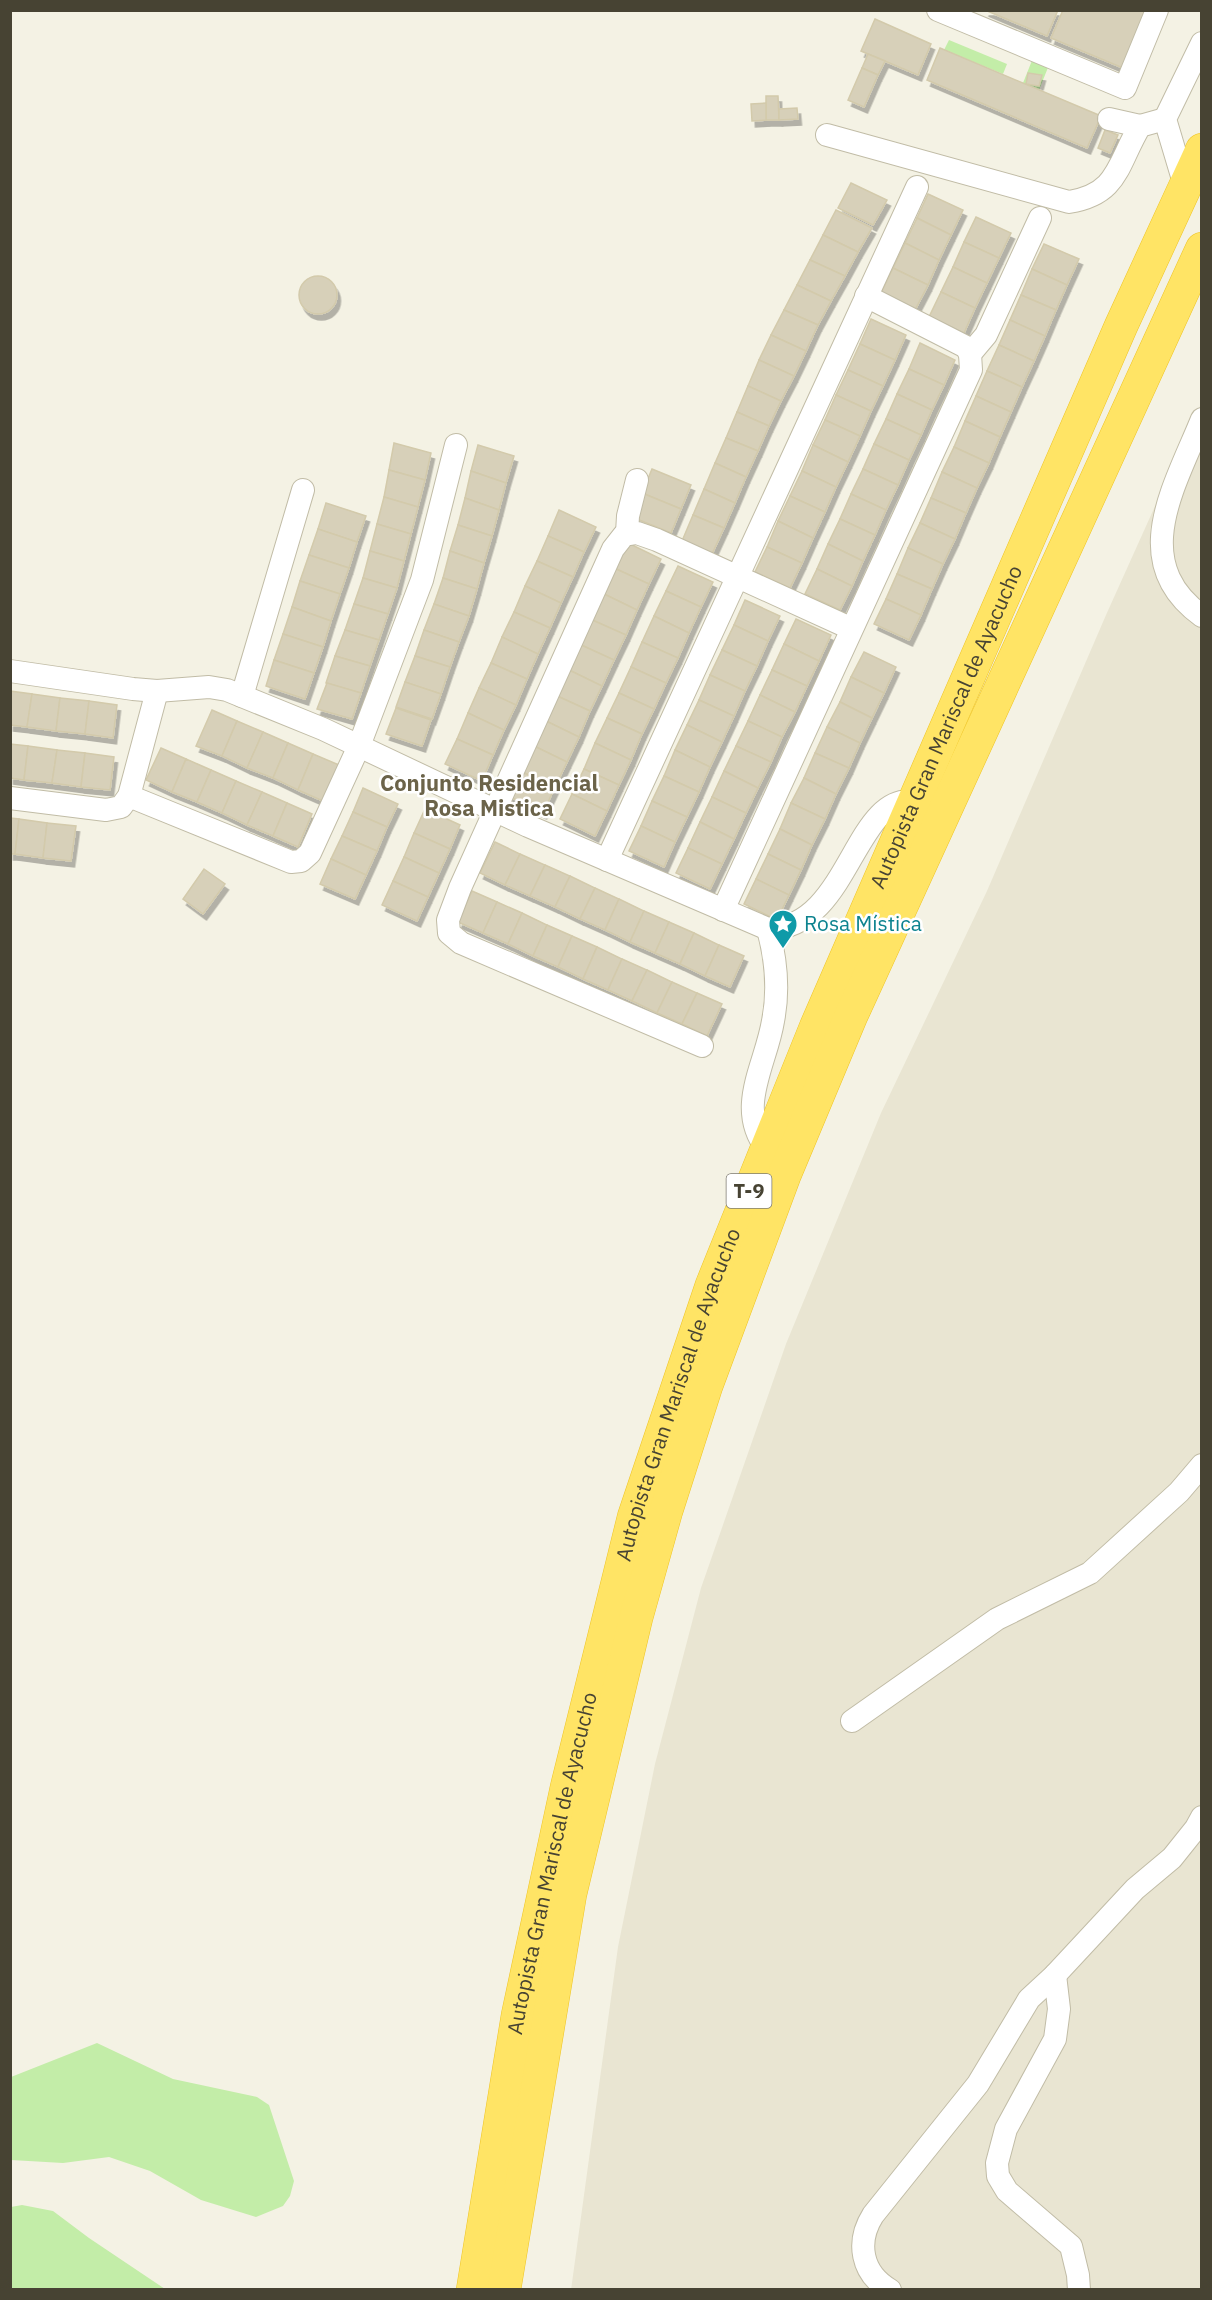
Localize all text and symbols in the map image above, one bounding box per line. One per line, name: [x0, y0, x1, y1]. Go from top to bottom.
street label: Autopista Gran Mariscal de Ayacucho: [863, 561, 1028, 893]
district label: Conjunto Residencial Rosa Mistica: [380, 768, 598, 822]
place icon: Rosa Mística: [767, 908, 799, 950]
place label: Rosa Mística: [804, 909, 922, 937]
road number: T-9: [726, 1174, 771, 1208]
street label: Autopista Gran Mariscal de Ayacucho: [609, 1224, 747, 1564]
street label: Autopista Gran Mariscal de Ayacucho: [500, 1689, 603, 2036]

